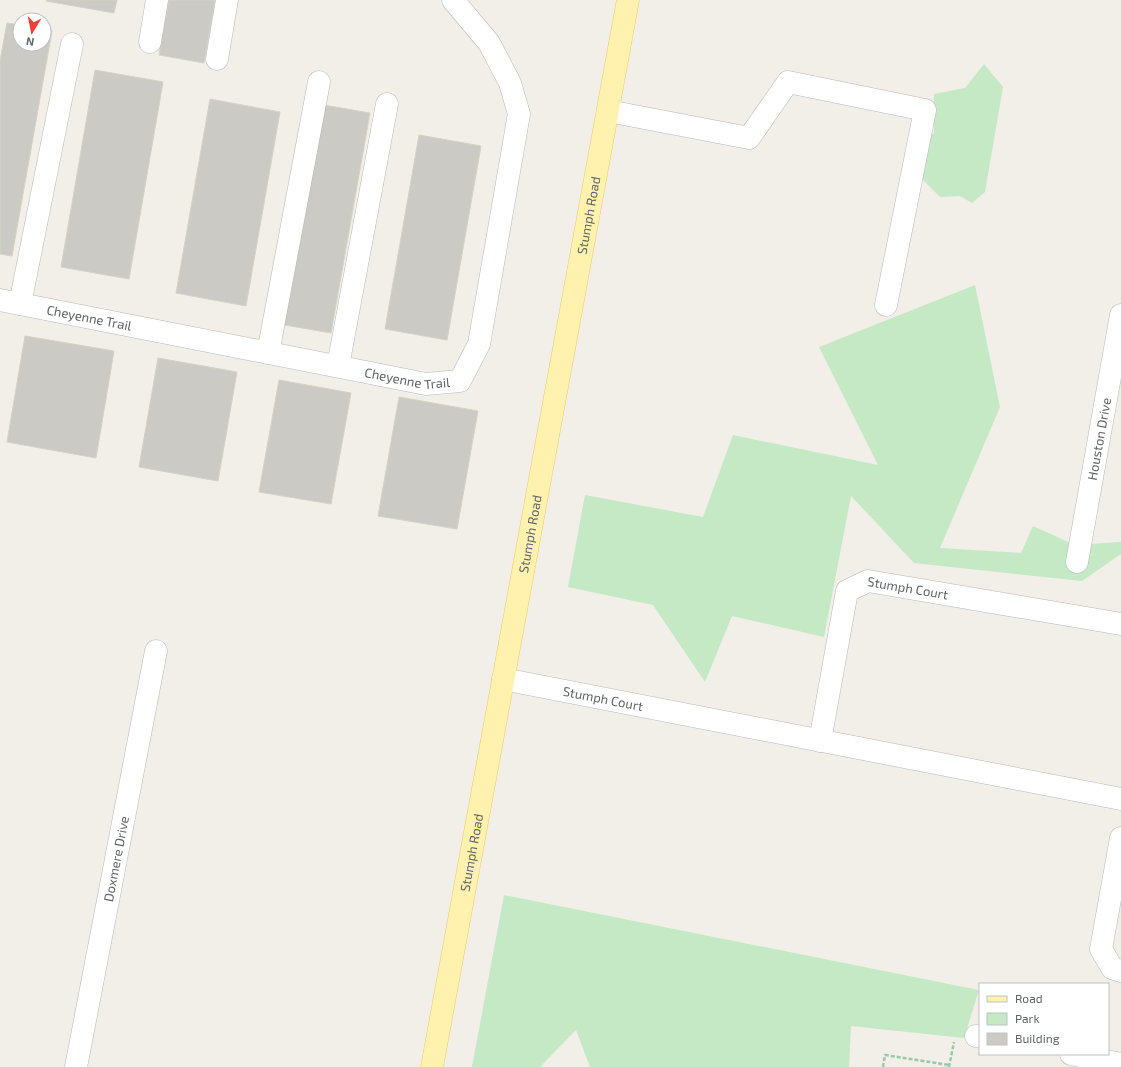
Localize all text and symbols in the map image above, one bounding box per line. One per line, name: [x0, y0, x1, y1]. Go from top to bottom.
north arrow: [12, 12, 52, 52]
text: N: [25, 35, 35, 49]
street label: Stumph Road: [573, 175, 603, 256]
street label: Cheyenne Trail: [45, 301, 133, 334]
street label: Cheyenne Trail: [363, 364, 451, 392]
street label: Houston Drive: [1084, 396, 1114, 482]
street label: Stumph Road: [515, 494, 545, 574]
street label: Stumph Court: [866, 573, 949, 602]
street label: Stumph Court: [562, 683, 645, 714]
street label: Stumph Road: [456, 812, 486, 893]
street label: Doxmere Drive: [100, 815, 132, 903]
legend: [979, 983, 1109, 1055]
text: Road: [1015, 991, 1043, 1005]
text: Park: [1015, 1011, 1040, 1025]
text: Building: [1015, 1031, 1060, 1045]

